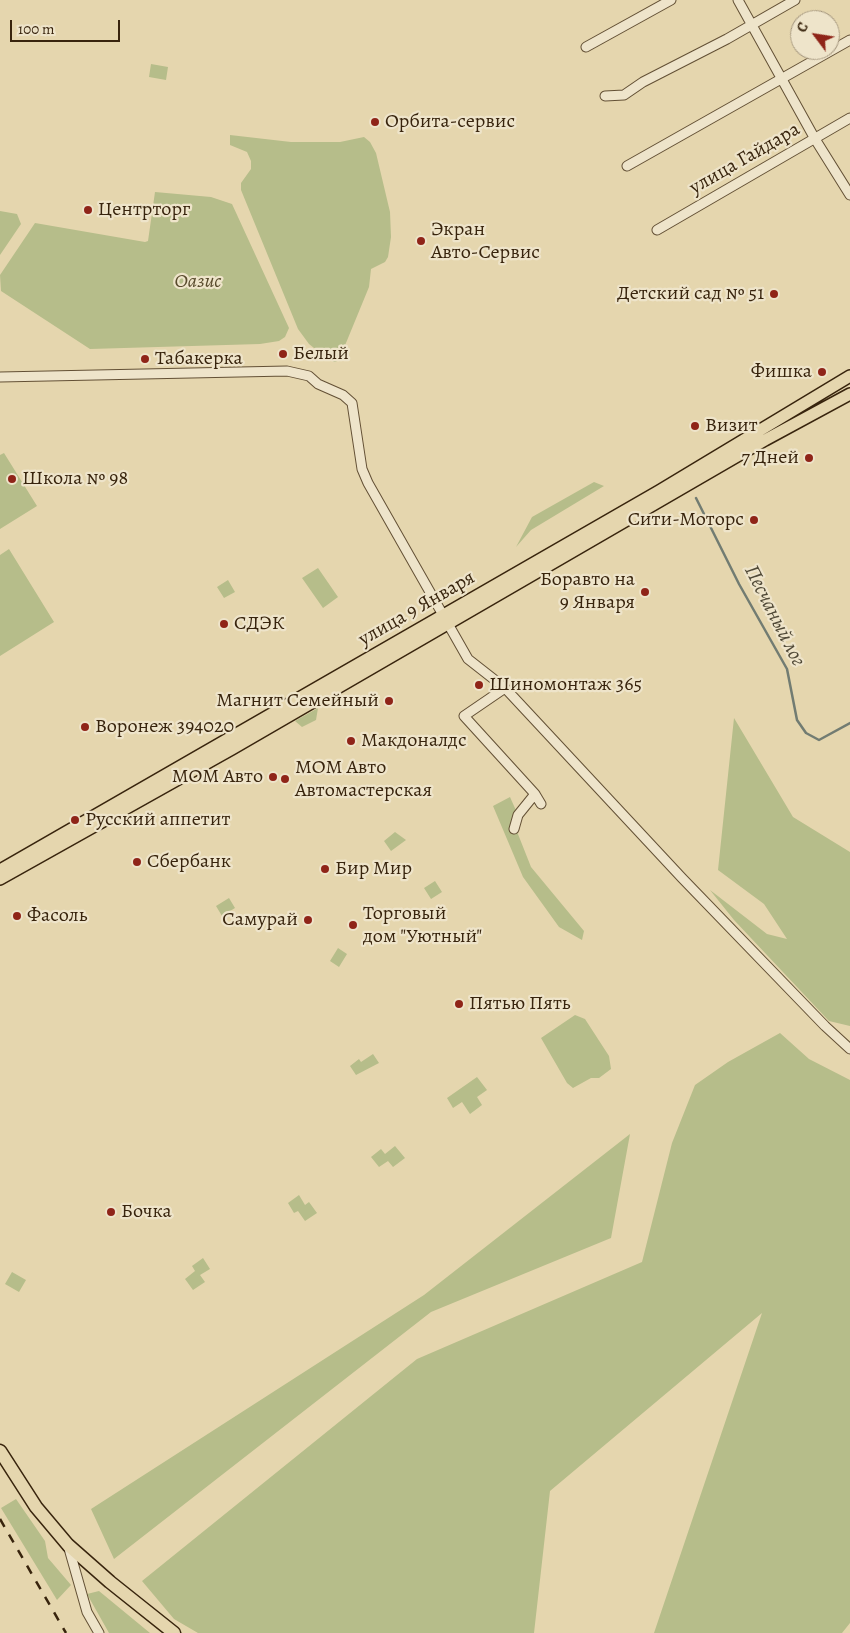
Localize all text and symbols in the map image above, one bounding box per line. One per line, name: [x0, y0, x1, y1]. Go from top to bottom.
scale bar: [12, 10, 122, 42]
north arrow: [790, 10, 840, 60]
text: 100 m: [18, 19, 55, 39]
text: С: [792, 19, 813, 36]
place label: Орбита-сервис: [385, 110, 515, 134]
marker: Орбита-сервис: [369, 116, 381, 128]
street label: улица Гайдара: [686, 118, 804, 200]
place label: Центрторг: [98, 198, 190, 222]
marker: Центрторг: [82, 204, 94, 216]
place label: Экран Авто-Сервис: [431, 218, 540, 265]
marker: Экран Авто-Сервис: [415, 235, 427, 247]
park label: Оазис: [175, 270, 221, 294]
place label: Детский сад № 51: [617, 282, 764, 306]
marker: Детский сад № 51: [768, 288, 780, 300]
place label: Белый: [293, 342, 349, 366]
place label: Табакерка: [155, 347, 243, 371]
marker: Белый: [277, 348, 289, 360]
marker: Табакерка: [139, 353, 151, 365]
place label: Фишка: [751, 360, 812, 384]
marker: Фишка: [816, 366, 828, 378]
place label: Визит: [705, 414, 758, 438]
marker: Визит: [689, 420, 701, 432]
place label: 7 Дней: [741, 446, 799, 470]
marker: 7 Дней: [803, 452, 815, 464]
place label: Школа № 98: [22, 467, 128, 491]
marker: Школа № 98: [6, 473, 18, 485]
place label: Сити-Моторс: [628, 508, 744, 532]
marker: Сити-Моторс: [748, 514, 760, 526]
water label: Песчаный лог: [738, 561, 810, 671]
street label: улица 9 Января: [355, 566, 479, 652]
place label: Боравто на 9 Января: [540, 568, 635, 615]
marker: Боравто на 9 Января: [639, 586, 651, 598]
place label: СДЭК: [234, 612, 284, 636]
marker: СДЭК: [218, 618, 230, 630]
place label: Шиномонтаж 365: [489, 673, 642, 697]
marker: Шиномонтаж 365: [473, 679, 485, 691]
place label: Магнит Семейный: [216, 689, 379, 713]
marker: Магнит Семейный: [383, 695, 395, 707]
place label: Воронеж 394020: [95, 715, 234, 739]
marker: Воронеж 394020: [79, 721, 91, 733]
place label: Макдоналдс: [361, 729, 467, 753]
marker: Макдоналдс: [345, 735, 357, 747]
place label: МОМ Авто Автомастерская: [295, 756, 432, 803]
place label: МОМ Авто: [172, 765, 263, 789]
marker: МОМ Авто: [267, 771, 279, 783]
marker: МОМ Авто Автомастерская: [279, 773, 291, 785]
place label: Русский аппетит: [85, 808, 230, 832]
marker: Русский аппетит: [69, 814, 81, 826]
place label: Сбербанк: [147, 850, 231, 874]
marker: Сбербанк: [131, 856, 143, 868]
place label: Бир Мир: [335, 857, 412, 881]
marker: Бир Мир: [319, 863, 331, 875]
place label: Торговый дом "Уютный": [363, 902, 482, 949]
place label: Фасоль: [27, 904, 87, 928]
place label: Самурай: [222, 908, 298, 932]
marker: Фасоль: [11, 910, 23, 922]
marker: Самурай: [302, 914, 314, 926]
marker: Торговый дом "Уютный": [347, 919, 359, 931]
place label: Пятью Пять: [469, 992, 571, 1016]
marker: Пятью Пять: [453, 998, 465, 1010]
place label: Бочка: [121, 1200, 172, 1224]
marker: Бочка: [105, 1206, 117, 1218]

